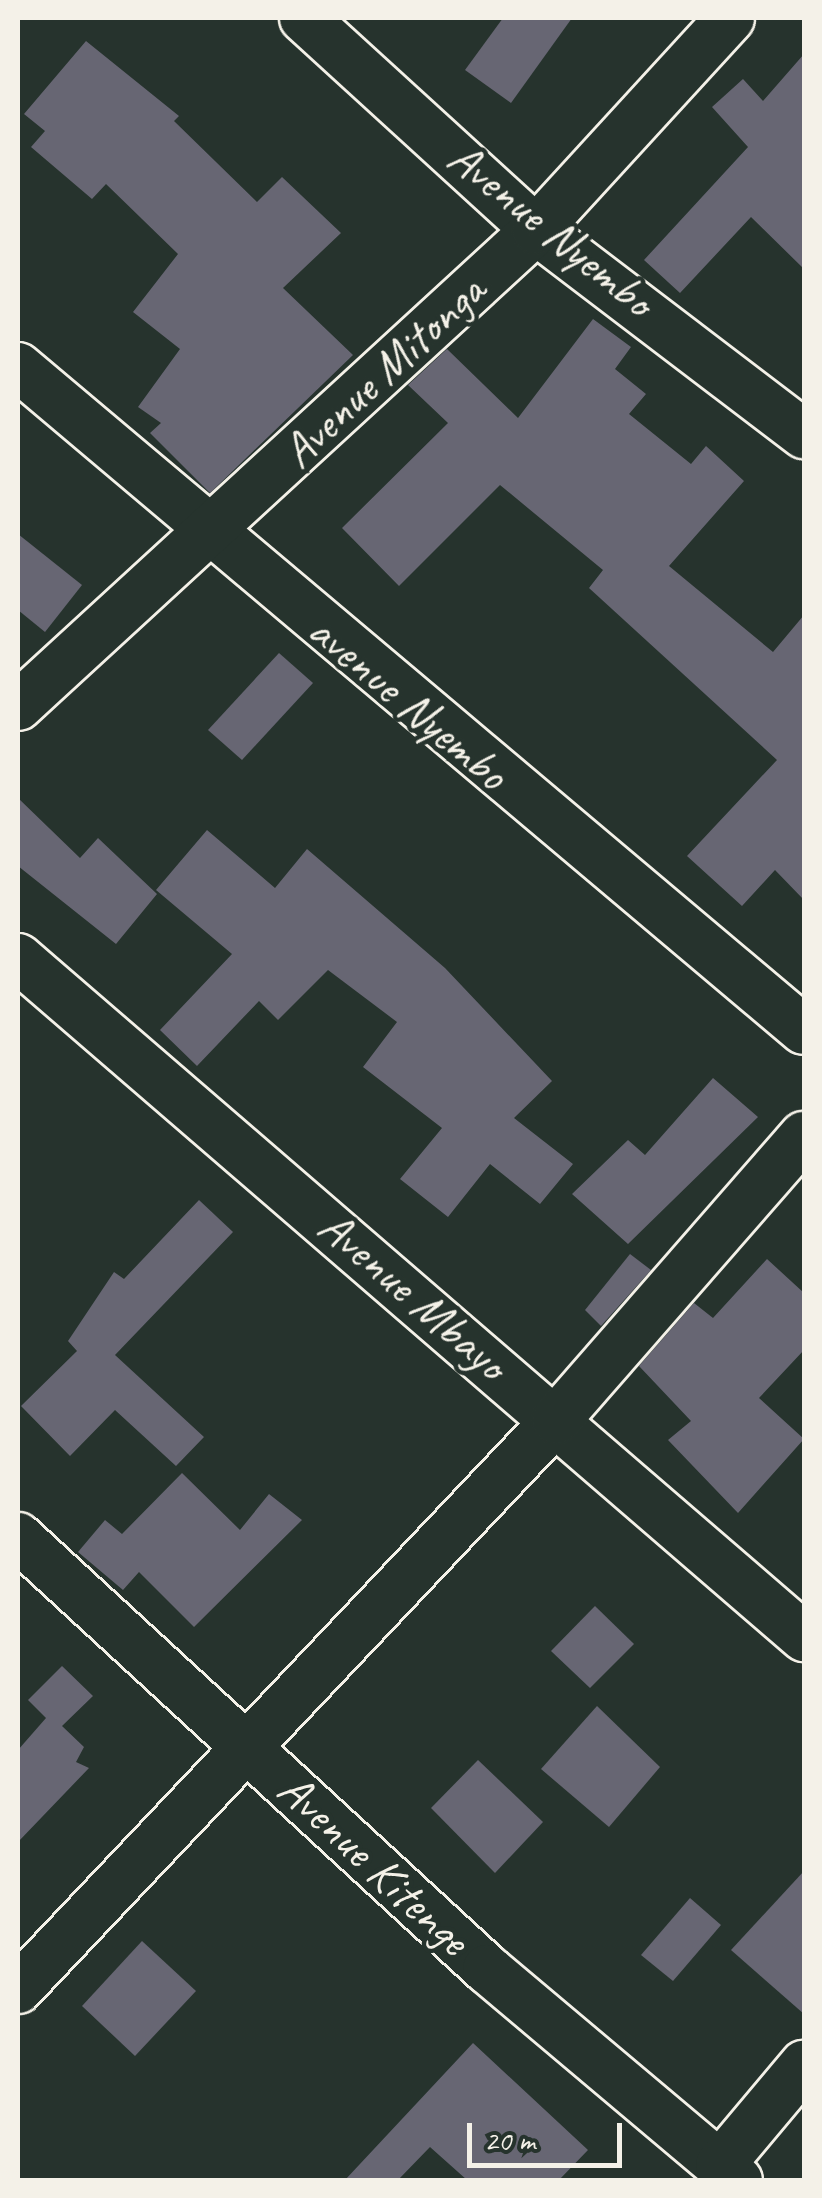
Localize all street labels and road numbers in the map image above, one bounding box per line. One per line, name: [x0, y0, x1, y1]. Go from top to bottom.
street label: Avenue Nyembo: [435, 128, 667, 330]
street label: Avenue Mitonga: [269, 262, 497, 480]
street label: avenue Nyembo: [295, 601, 521, 803]
street label: Avenue Mbayo: [307, 1197, 519, 1393]
street label: Avenue Kitenge: [266, 1761, 482, 1967]

